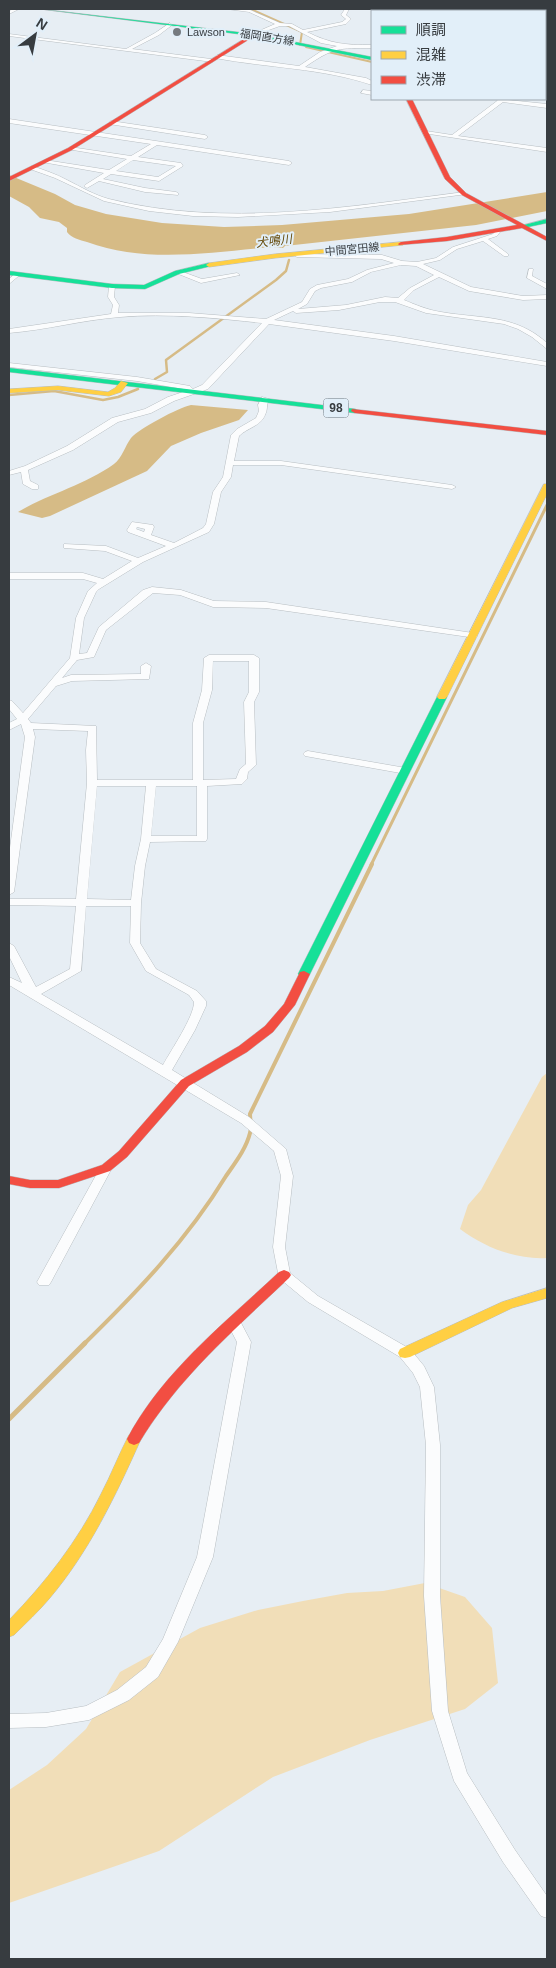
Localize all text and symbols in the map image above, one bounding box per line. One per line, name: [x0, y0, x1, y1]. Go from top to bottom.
north arrow: [10, 10, 60, 60]
legend: [371, 10, 546, 100]
text: N: [33, 15, 50, 33]
text: 順調: [416, 21, 446, 38]
marker: Lawson: [171, 26, 183, 38]
place label: Lawson: [187, 26, 225, 38]
street label: 福岡直方線: [239, 27, 295, 47]
text: 混雑: [416, 46, 446, 63]
text: 渋滞: [416, 71, 446, 88]
water label: 犬鳴川: [255, 232, 295, 250]
street label: 中間宮田線: [324, 241, 380, 257]
road number: 98: [324, 398, 348, 418]

